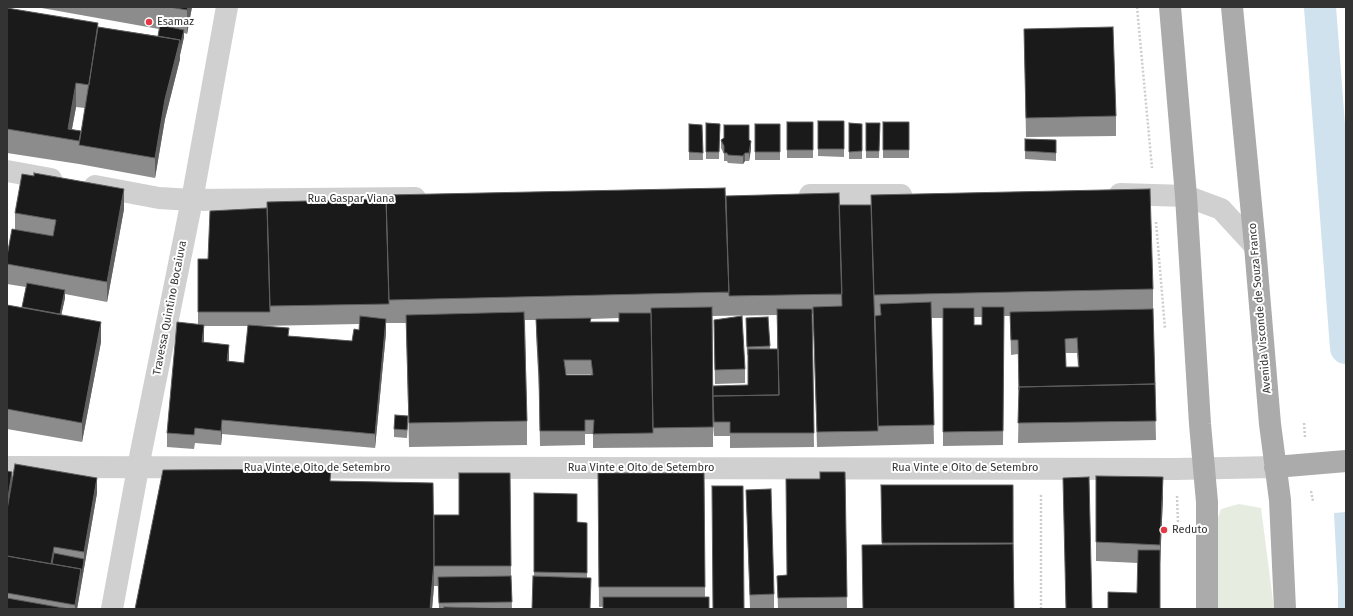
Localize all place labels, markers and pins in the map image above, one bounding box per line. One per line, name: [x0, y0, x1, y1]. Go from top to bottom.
place label: Esamaz: [157, 15, 194, 29]
marker: Esamaz: [144, 17, 154, 27]
place label: Reduto: [1172, 523, 1208, 537]
marker: Reduto: [1159, 525, 1169, 535]

